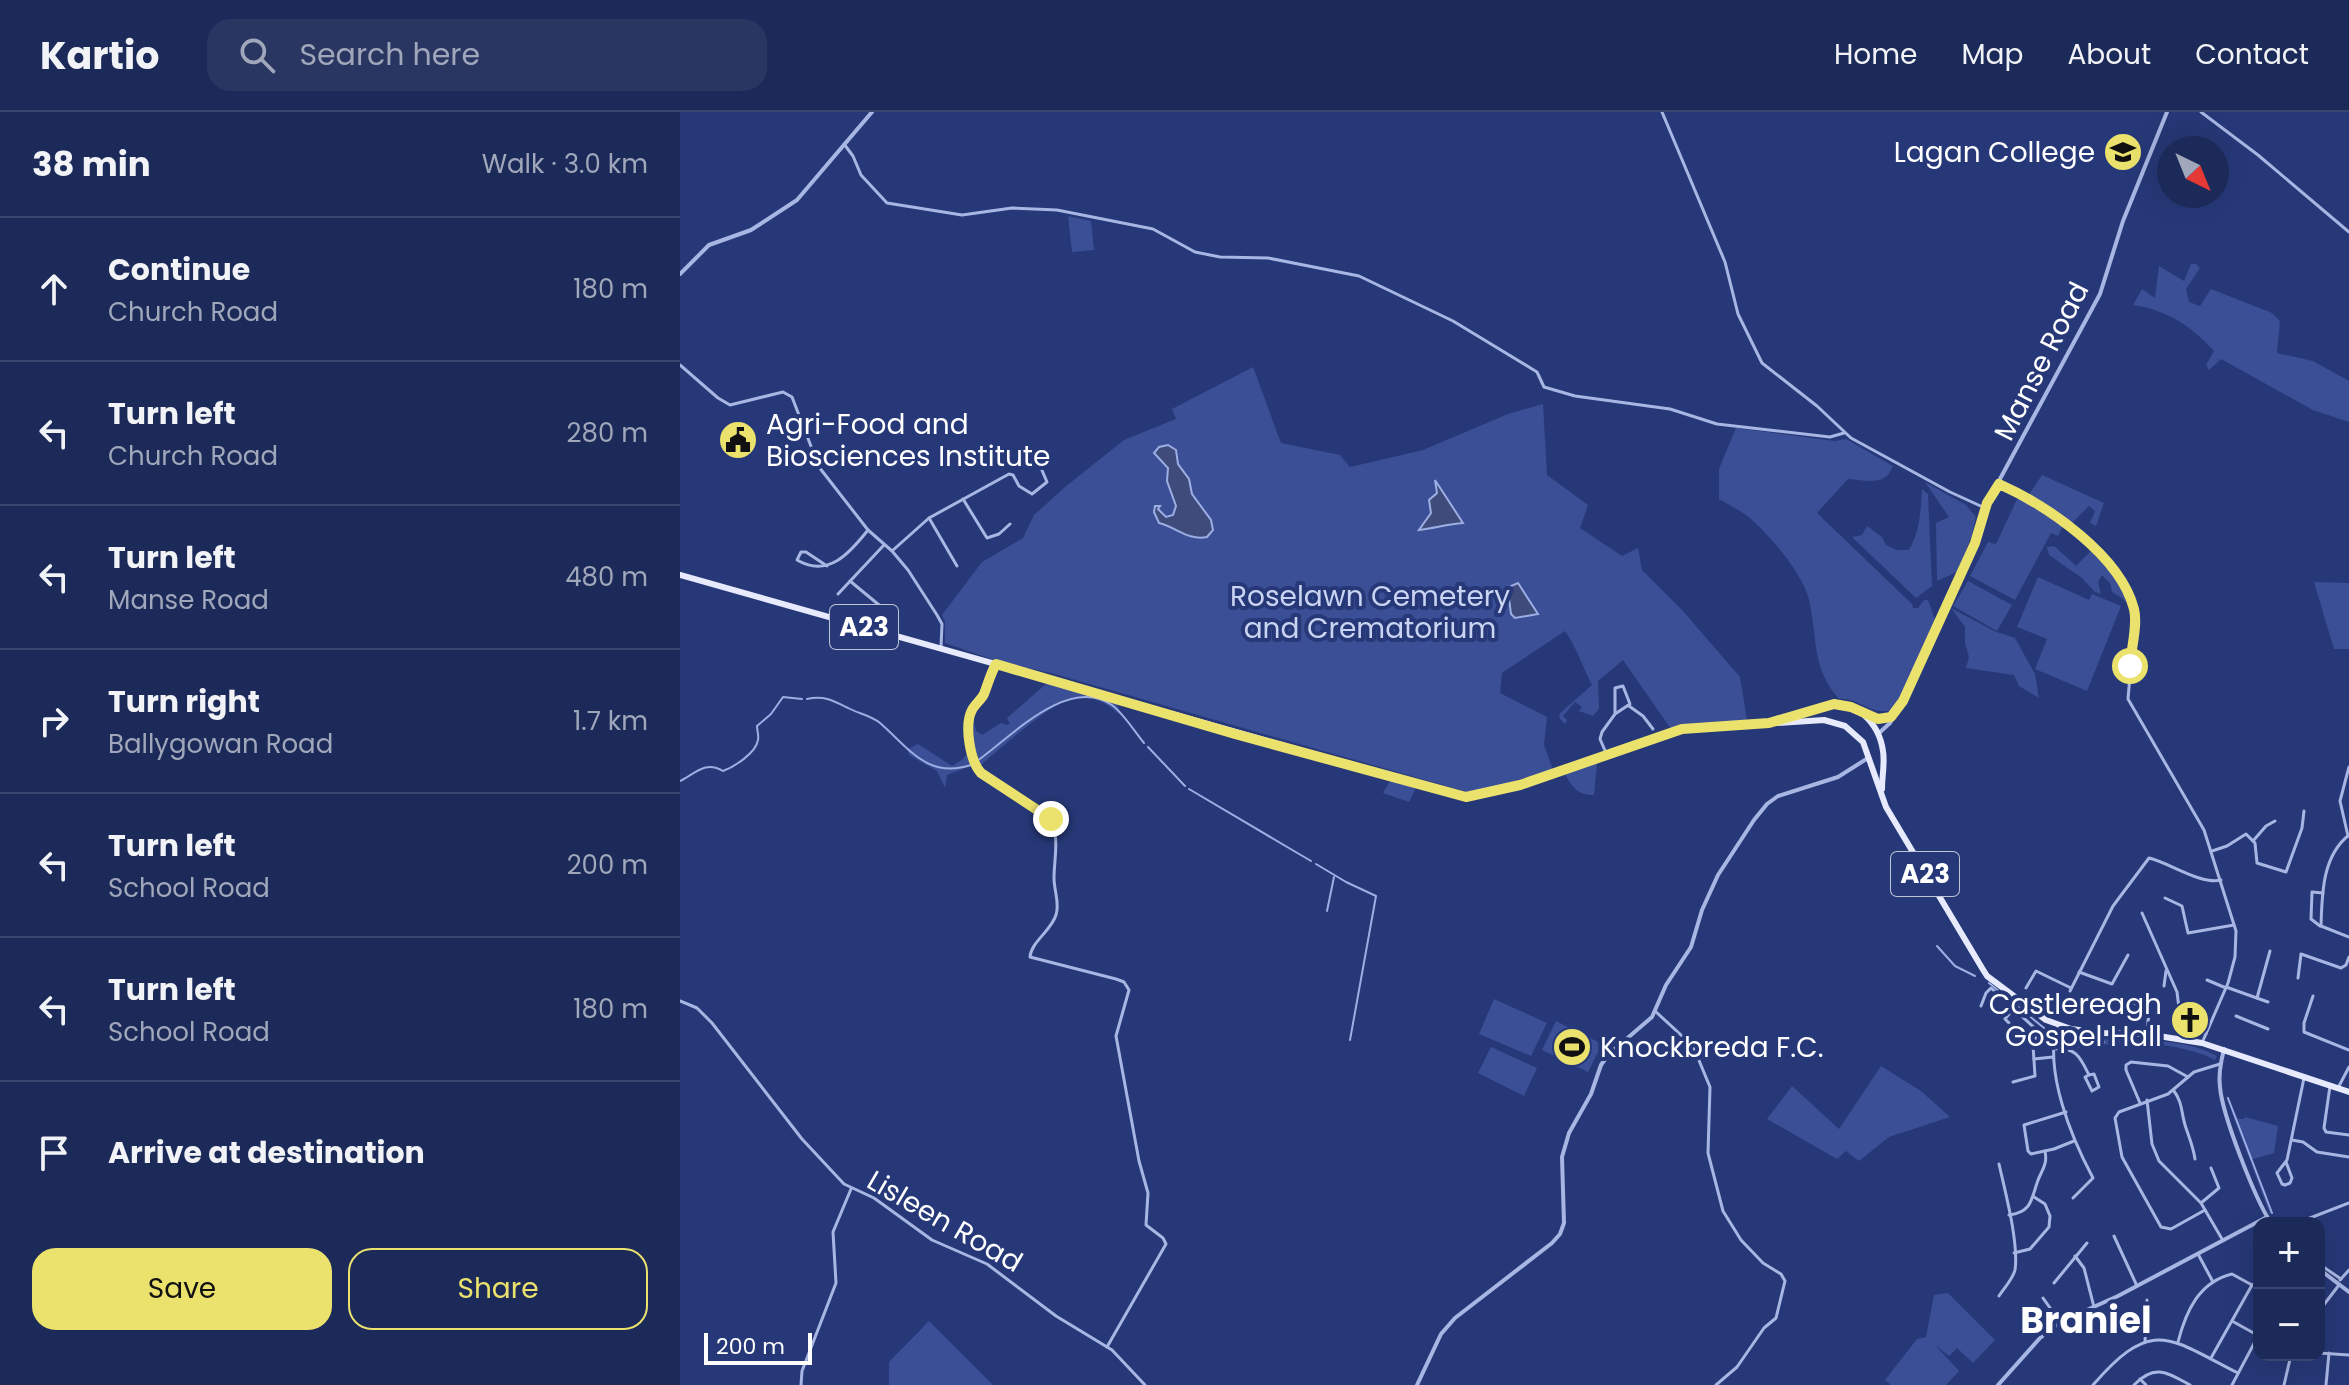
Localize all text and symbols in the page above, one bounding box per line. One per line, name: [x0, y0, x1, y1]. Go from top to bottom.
search box: [207, 19, 767, 91]
text: Kartio: [40, 29, 159, 82]
icon: search: [235, 33, 279, 77]
text: Search here: [299, 33, 480, 76]
text: Home: [1834, 35, 1917, 74]
text: Map: [1961, 35, 2023, 74]
text: About: [2067, 35, 2151, 74]
text: Contact: [2195, 35, 2309, 74]
school or university icon: Lagan College: [2102, 131, 2144, 173]
place label: Lagan College: [1894, 133, 2095, 172]
north arrow: [2157, 136, 2229, 208]
text: 38 min: [32, 140, 151, 188]
text: Walk · 3.0 km: [482, 146, 648, 182]
text: Continue: [108, 248, 250, 291]
icon: ahead: [32, 267, 76, 311]
text: 180 m: [573, 271, 648, 307]
street label: Manse Road: [1985, 275, 2098, 447]
text: Church Road: [108, 294, 278, 330]
text: Turn left: [108, 392, 236, 435]
place label: Agri-Food and Biosciences Institute: [766, 405, 1050, 476]
icon: left: [32, 411, 76, 455]
text: 280 m: [567, 415, 648, 451]
public building icon: Agri-Food and Biosciences Institute: [717, 419, 759, 461]
text: Church Road: [108, 438, 278, 474]
text: Turn left: [108, 536, 236, 579]
icon: left: [32, 555, 76, 599]
text: 480 m: [565, 559, 648, 595]
park label: Roselawn Cemetery and Crematorium: [1230, 577, 1510, 648]
text: Manse Road: [108, 582, 269, 618]
road number: A23: [830, 605, 898, 649]
route start: [2112, 648, 2148, 684]
text: Turn right: [108, 680, 260, 723]
icon: right: [32, 699, 76, 743]
text: 1.7 km: [573, 703, 648, 739]
text: Ballygowan Road: [108, 726, 333, 762]
route end: [1033, 801, 1069, 837]
text: Turn left: [108, 824, 236, 867]
icon: left: [32, 843, 76, 887]
text: 200 m: [567, 847, 648, 883]
road number: A23: [1891, 852, 1959, 896]
text: School Road: [108, 870, 270, 906]
text: Turn left: [108, 968, 236, 1011]
place label: Castlereagh Gospel Hall: [1989, 985, 2162, 1056]
icon: left: [32, 987, 76, 1031]
text: 180 m: [573, 991, 648, 1027]
church icon: Castlereagh Gospel Hall: [2169, 999, 2211, 1041]
text: School Road: [108, 1014, 270, 1050]
sports icon: Knockbreda F.C.: [1551, 1026, 1593, 1068]
place label: Knockbreda F.C.: [1600, 1028, 1824, 1067]
icon: arrive: [32, 1131, 76, 1175]
text: Arrive at destination: [108, 1131, 425, 1174]
street label: Lisleen Road: [860, 1161, 1030, 1282]
map controls: [2253, 1217, 2325, 1361]
button: +: [2253, 1217, 2325, 1289]
button: Save: [32, 1248, 332, 1330]
button: Share: [348, 1248, 648, 1330]
button: −: [2253, 1289, 2325, 1361]
district label: Braniel: [2020, 1295, 2152, 1346]
scale bar: [704, 1329, 812, 1365]
text: 200 m: [716, 1331, 785, 1362]

